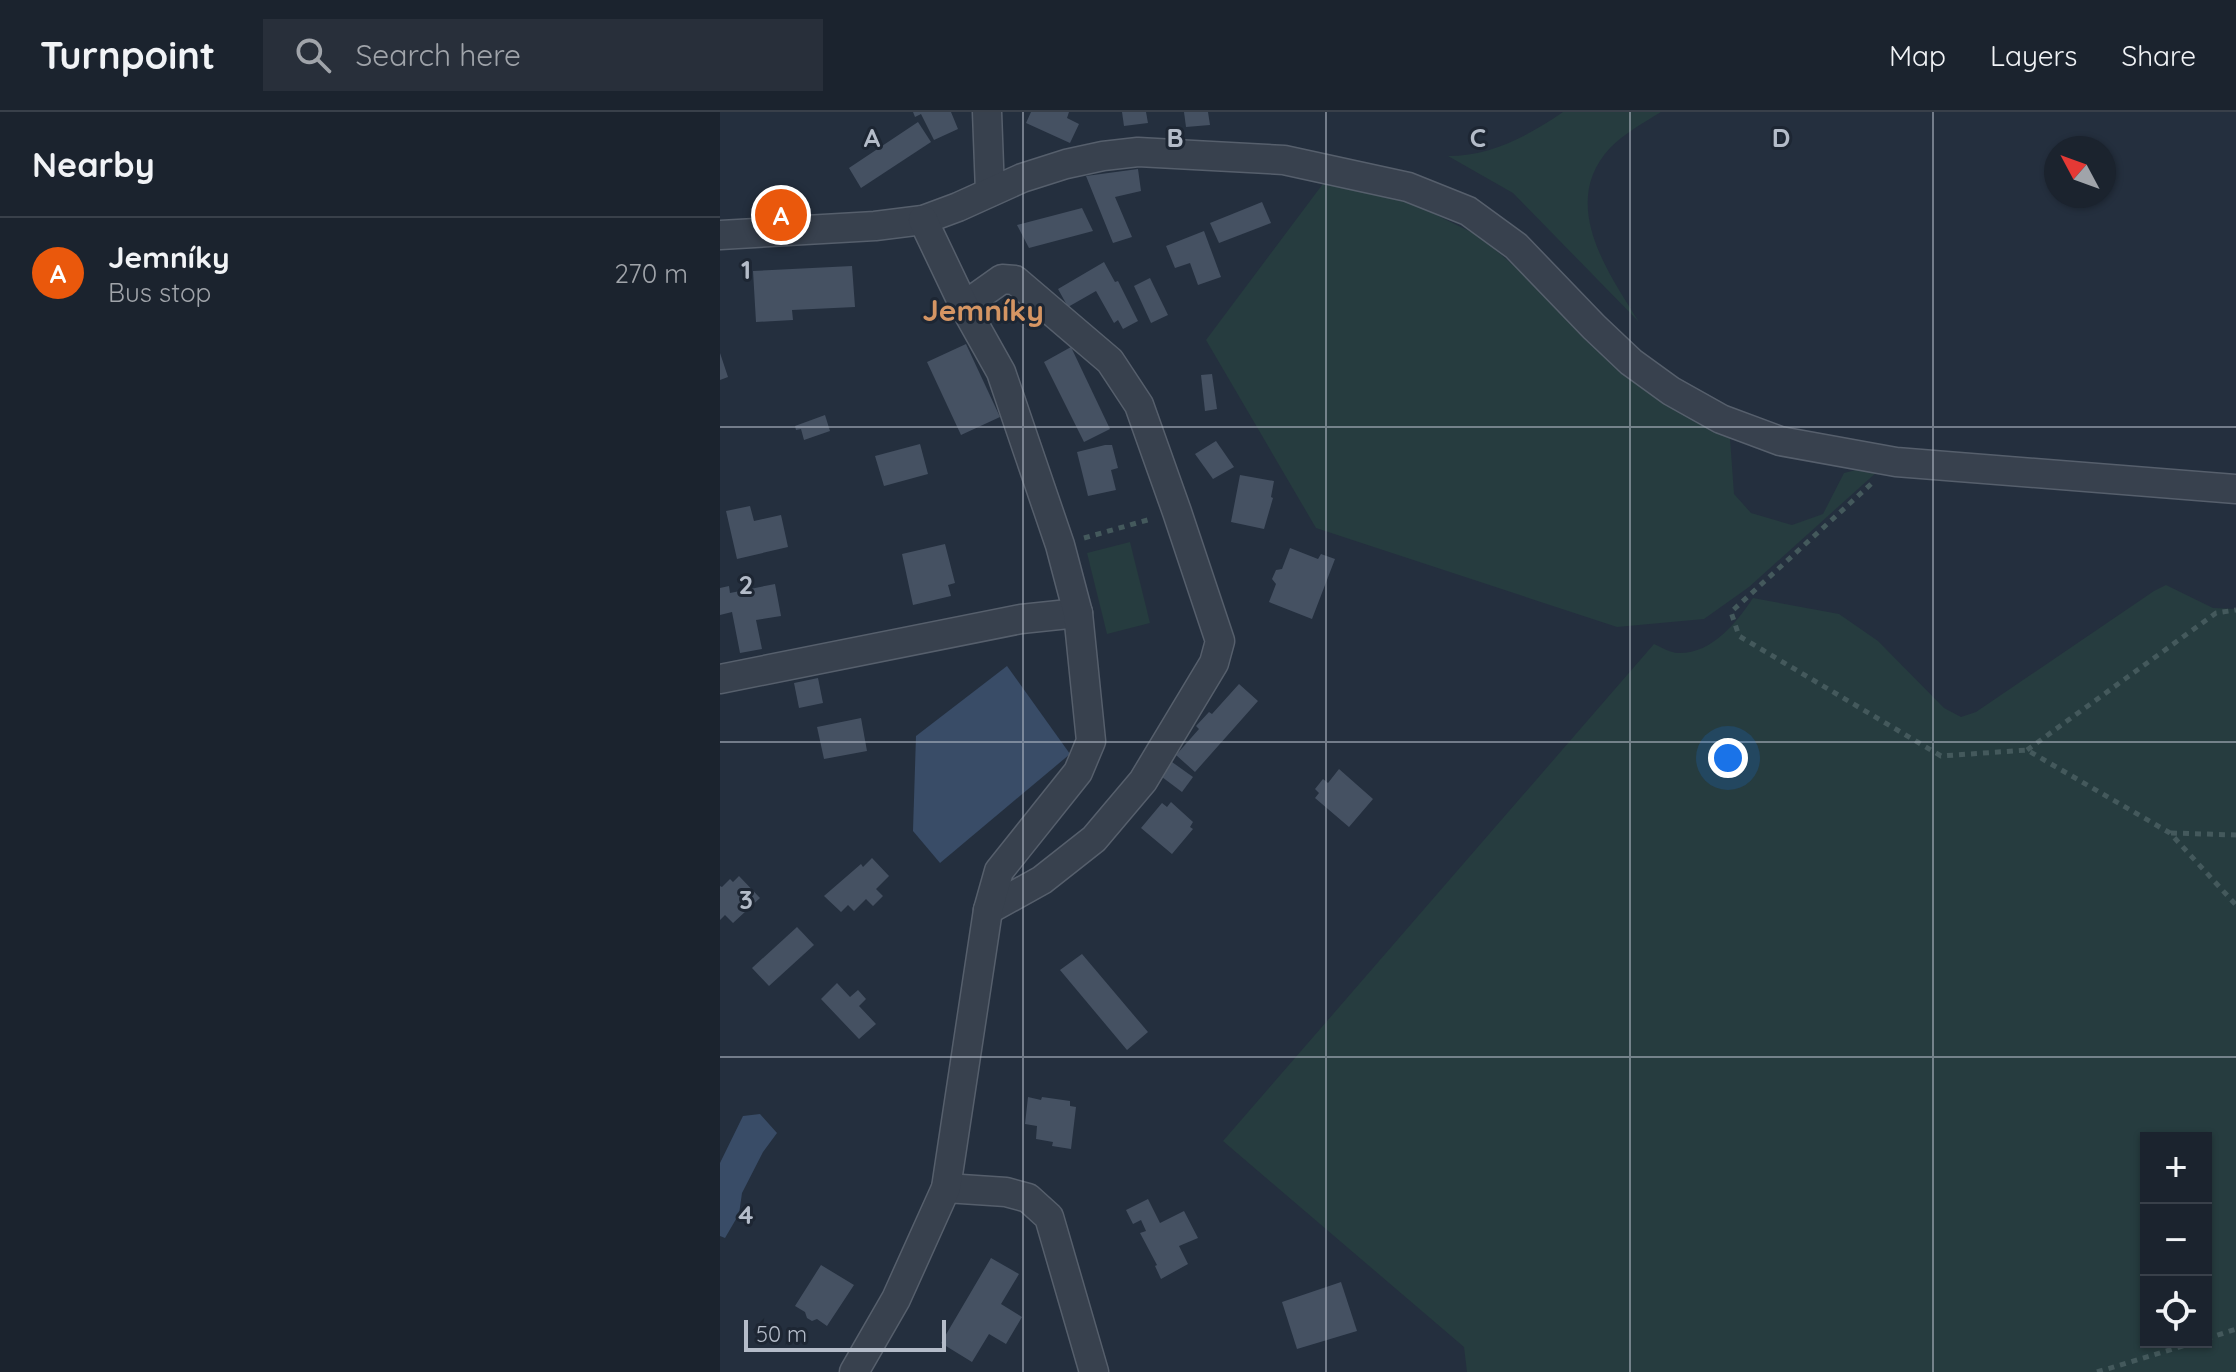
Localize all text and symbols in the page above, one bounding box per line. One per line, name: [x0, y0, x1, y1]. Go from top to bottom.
search box: [263, 19, 823, 91]
text: Turnpoint: [40, 31, 215, 79]
icon: search: [291, 33, 335, 77]
text: Search here: [355, 36, 521, 74]
text: Map: [1889, 38, 1946, 73]
text: Layers: [1990, 38, 2077, 73]
text: Share: [2121, 38, 2196, 73]
text: A: [864, 121, 881, 154]
text: B: [1166, 121, 1184, 154]
text: C: [1470, 121, 1486, 154]
text: D: [1772, 121, 1790, 154]
north arrow: [2044, 136, 2116, 208]
text: Nearby: [32, 143, 155, 186]
pin: A: [755, 185, 807, 245]
text: Jemníky: [108, 238, 230, 276]
text: 1: [741, 253, 751, 286]
text: A: [50, 257, 66, 290]
text: 270 m: [614, 257, 688, 290]
text: Bus stop: [108, 276, 211, 309]
district label: Jemníky: [922, 291, 1044, 329]
text: 2: [739, 568, 753, 601]
your location: [1708, 738, 1748, 778]
text: 3: [739, 883, 753, 916]
map controls: [2140, 1132, 2212, 1348]
button: +: [2140, 1132, 2212, 1204]
text: 4: [738, 1198, 754, 1231]
button: −: [2140, 1204, 2212, 1276]
button: locate: [2140, 1276, 2212, 1348]
scale bar: [744, 1316, 946, 1352]
text: 50 m: [756, 1320, 807, 1348]

